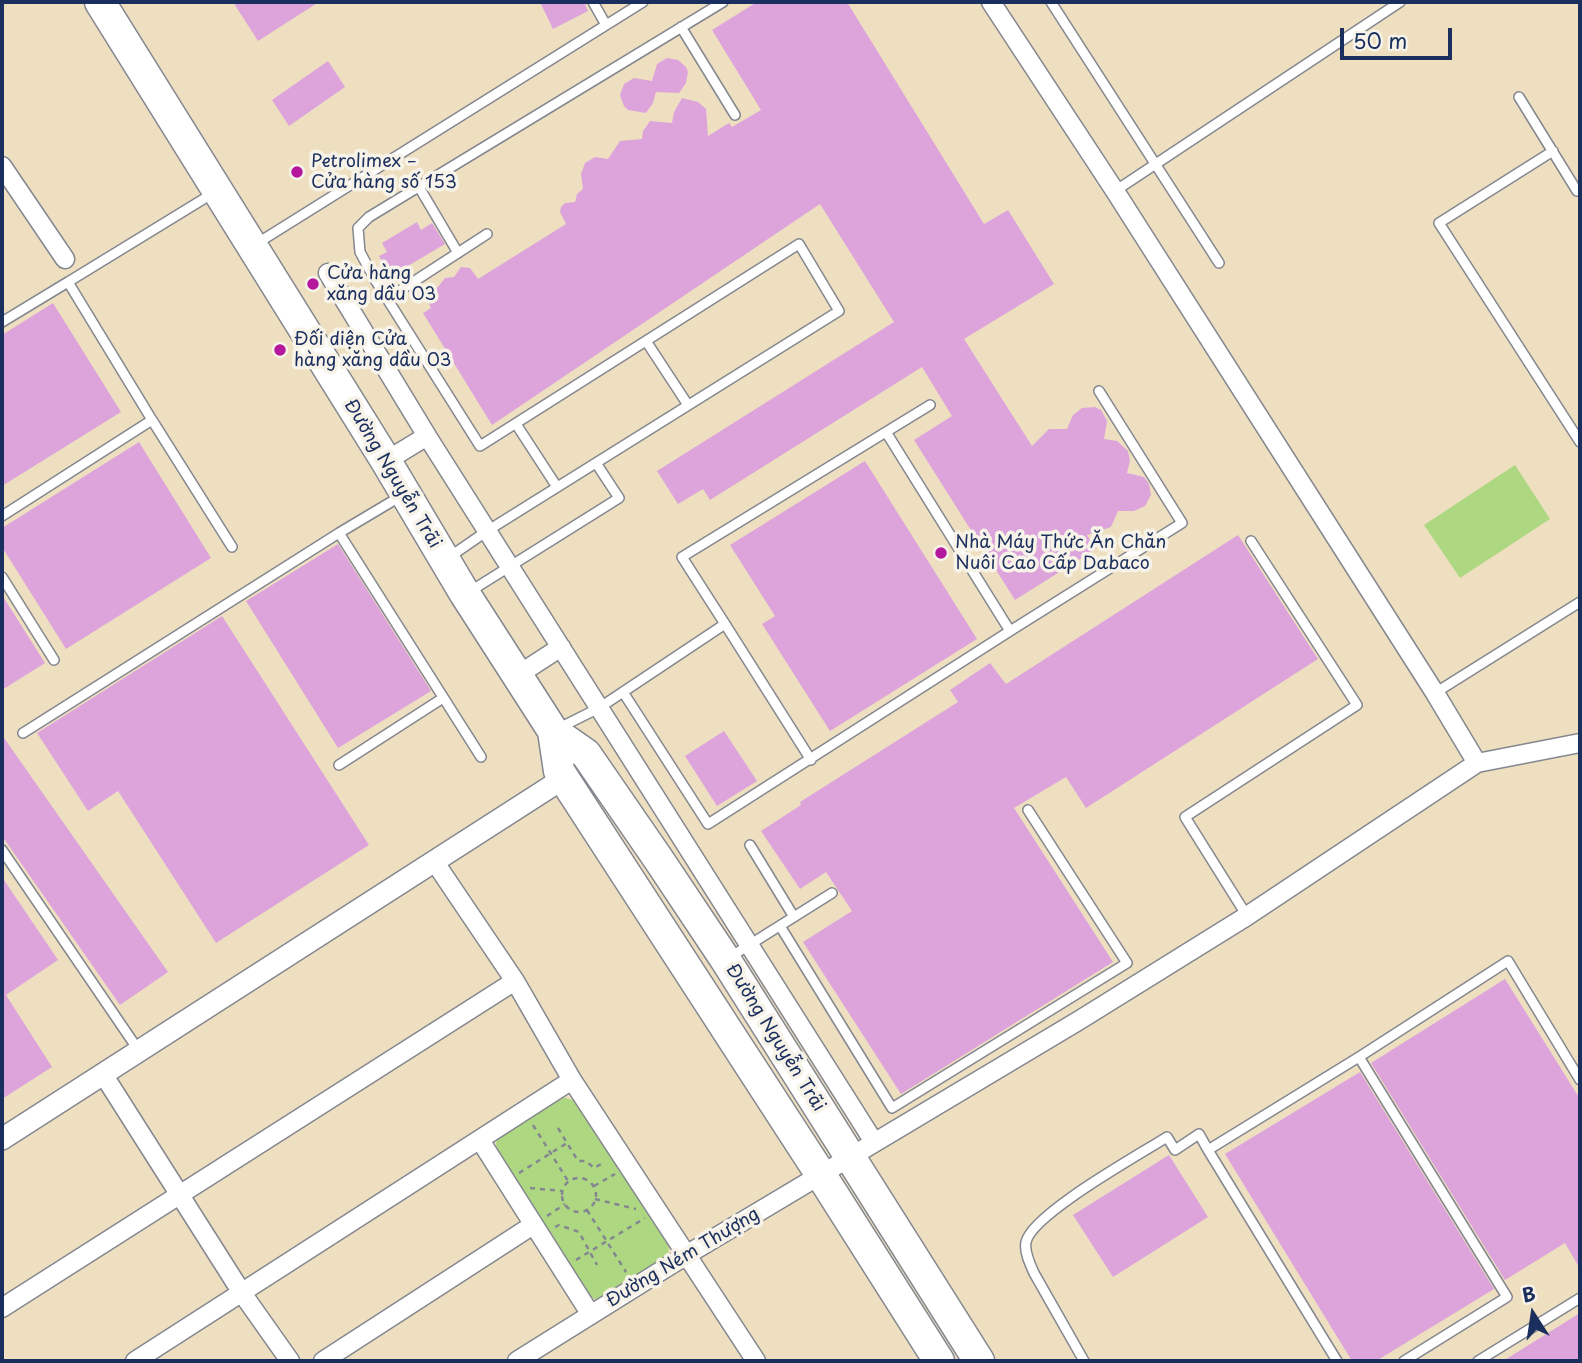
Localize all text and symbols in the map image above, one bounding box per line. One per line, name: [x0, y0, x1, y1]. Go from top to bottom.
scale bar: [1344, 14, 1456, 58]
text: 50 m: [1353, 24, 1407, 56]
place label: Petrolimex – Cửa hàng số 153: [311, 151, 457, 194]
marker: Petrolimex – Cửa hàng số 153: [289, 164, 305, 180]
place label: Cửa hàng xăng dầu 03: [327, 263, 436, 306]
marker: Cửa hàng xăng dầu 03: [305, 276, 321, 292]
place label: Đối diện Cửa hàng xăng dầu 03: [294, 329, 451, 372]
marker: Đối diện Cửa hàng xăng dầu 03: [272, 342, 288, 358]
street label: Đường Nguyễn Trãi: [339, 396, 445, 552]
place label: Nhà Máy Thức Ăn Chăn Nuôi Cao Cấp Dabaco: [955, 532, 1166, 574]
marker: Nhà Máy Thức Ăn Chăn Nuôi Cao Cấp Dabaco: [933, 545, 949, 561]
street label: Đường Nguyễn Trãi: [721, 960, 829, 1116]
street label: Đường Ném Thượng: [603, 1204, 763, 1312]
text: B: [1519, 1278, 1538, 1309]
north arrow: [1498, 1279, 1568, 1349]

